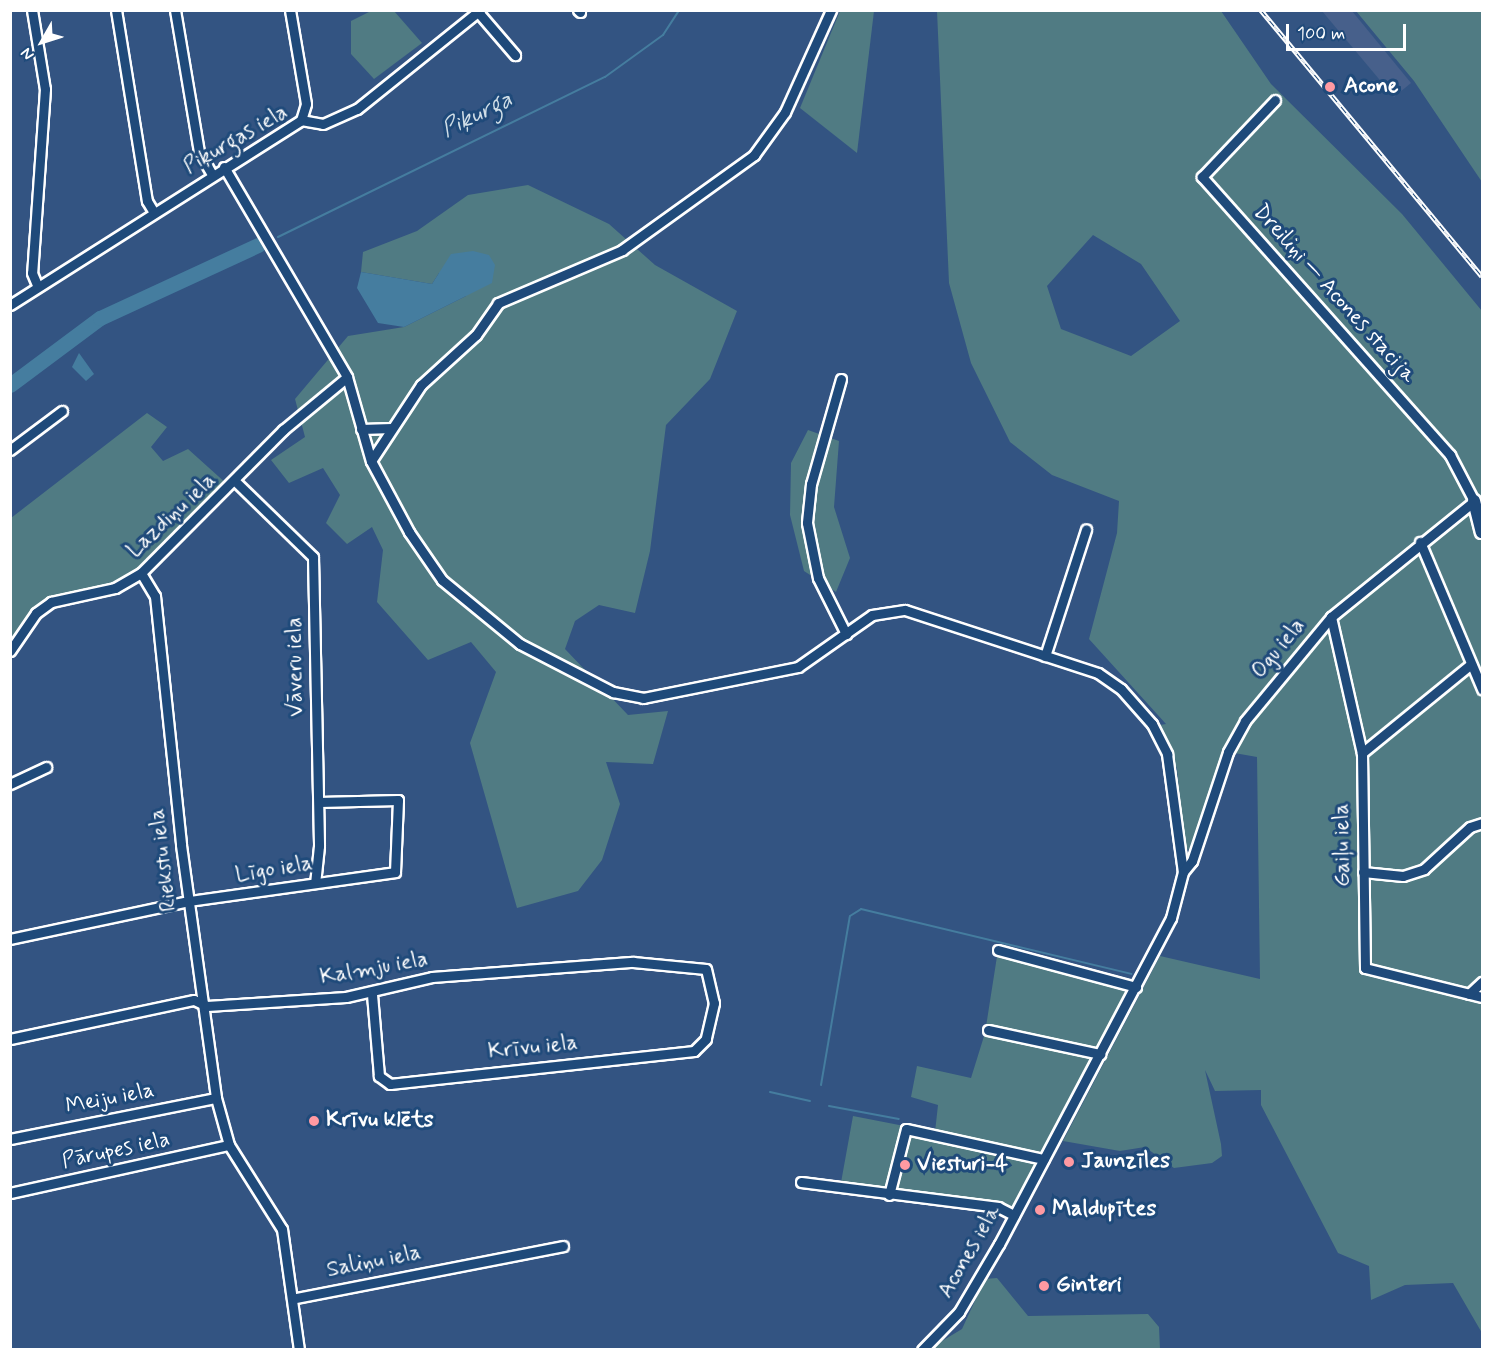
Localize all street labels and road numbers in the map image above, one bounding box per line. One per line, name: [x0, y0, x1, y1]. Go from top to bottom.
street label: Piķurgas iela: [179, 99, 293, 181]
street label: Dreiliņi — Acones stacija: [1247, 199, 1421, 389]
street label: Lazdiņu iela: [121, 468, 223, 564]
street label: Ogu iela: [1246, 613, 1312, 685]
street label: Vāveru iela: [282, 616, 310, 718]
street label: Gaiļu iela: [1329, 802, 1357, 888]
street label: Riekstu iela: [145, 806, 183, 914]
street label: Līgo iela: [233, 851, 315, 889]
street label: Kalmju iela: [317, 946, 431, 992]
street label: Krīvu iela: [486, 1030, 580, 1066]
street label: Meiju iela: [63, 1077, 157, 1121]
street label: Pārupes iela: [59, 1127, 173, 1175]
street label: Acones iela: [933, 1201, 1007, 1303]
street label: Saliņu iela: [324, 1240, 424, 1284]

